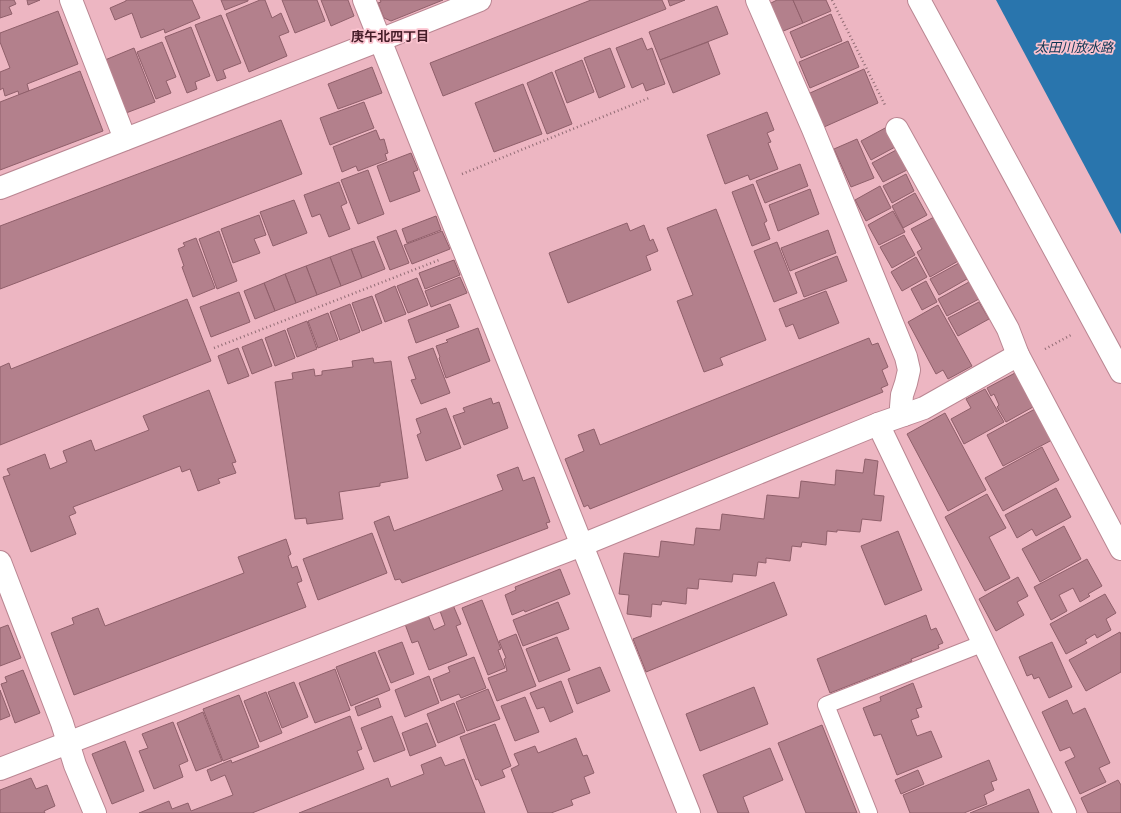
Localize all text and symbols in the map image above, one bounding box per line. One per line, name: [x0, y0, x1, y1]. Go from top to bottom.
district label: 庚午北四丁目: [351, 28, 429, 45]
water label: 太田川放水路: [1035, 39, 1114, 56]

